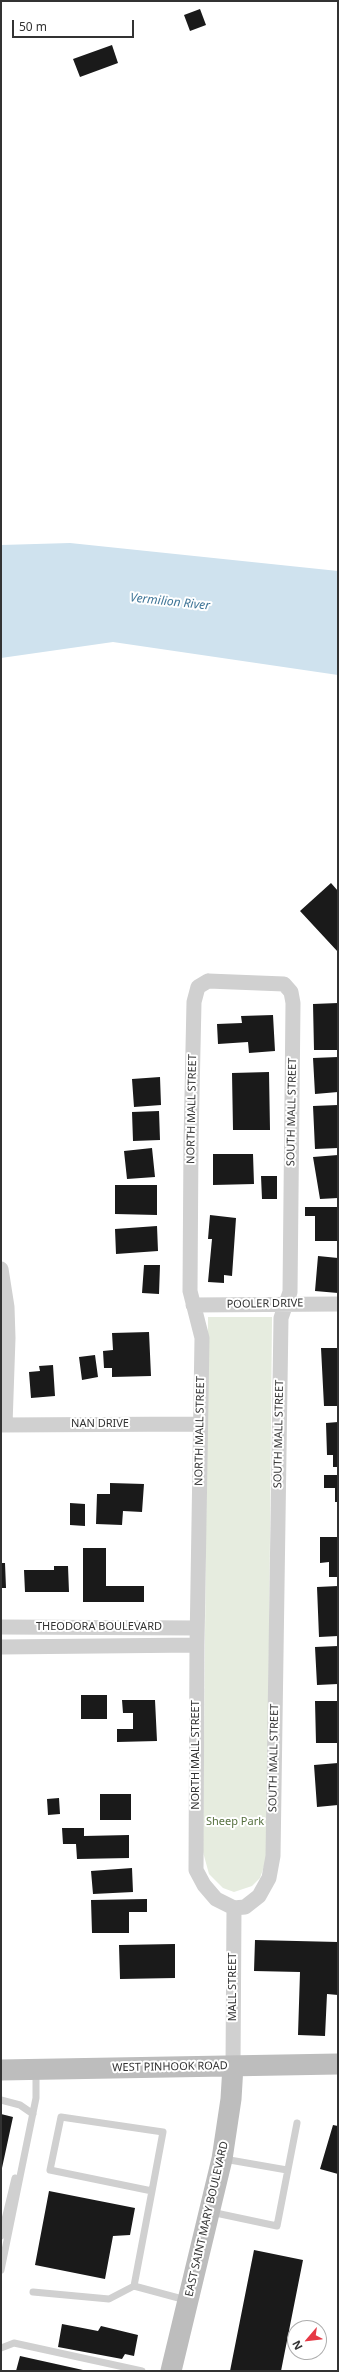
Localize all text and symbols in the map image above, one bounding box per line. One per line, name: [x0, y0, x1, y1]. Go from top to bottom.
scale bar: [14, 12, 136, 38]
text: 50 m: [19, 18, 47, 35]
water label: Vermilion River: [129, 591, 211, 613]
street label: NORTH MALL STREET: [184, 1054, 200, 1164]
street label: SOUTH MALL STREET: [284, 1058, 300, 1166]
street label: POOLER DRIVE: [227, 1297, 303, 1311]
street label: NORTH MALL STREET: [192, 1376, 208, 1486]
street label: SOUTH MALL STREET: [271, 1380, 287, 1488]
street label: NAN DRIVE: [71, 1417, 129, 1431]
street label: THEODORA BOULEVARD: [36, 1620, 162, 1634]
street label: NORTH MALL STREET: [189, 1700, 203, 1810]
street label: SOUTH MALL STREET: [266, 1704, 282, 1812]
park label: Sheep Park: [206, 1815, 264, 1829]
street label: MALL STREET: [226, 1953, 240, 2021]
street label: WEST PINHOOK ROAD: [112, 2059, 228, 2075]
street label: EAST SAINT MARY BOULEVARD: [183, 2140, 231, 2298]
north arrow: [287, 2320, 327, 2360]
text: N: [288, 2338, 306, 2353]

